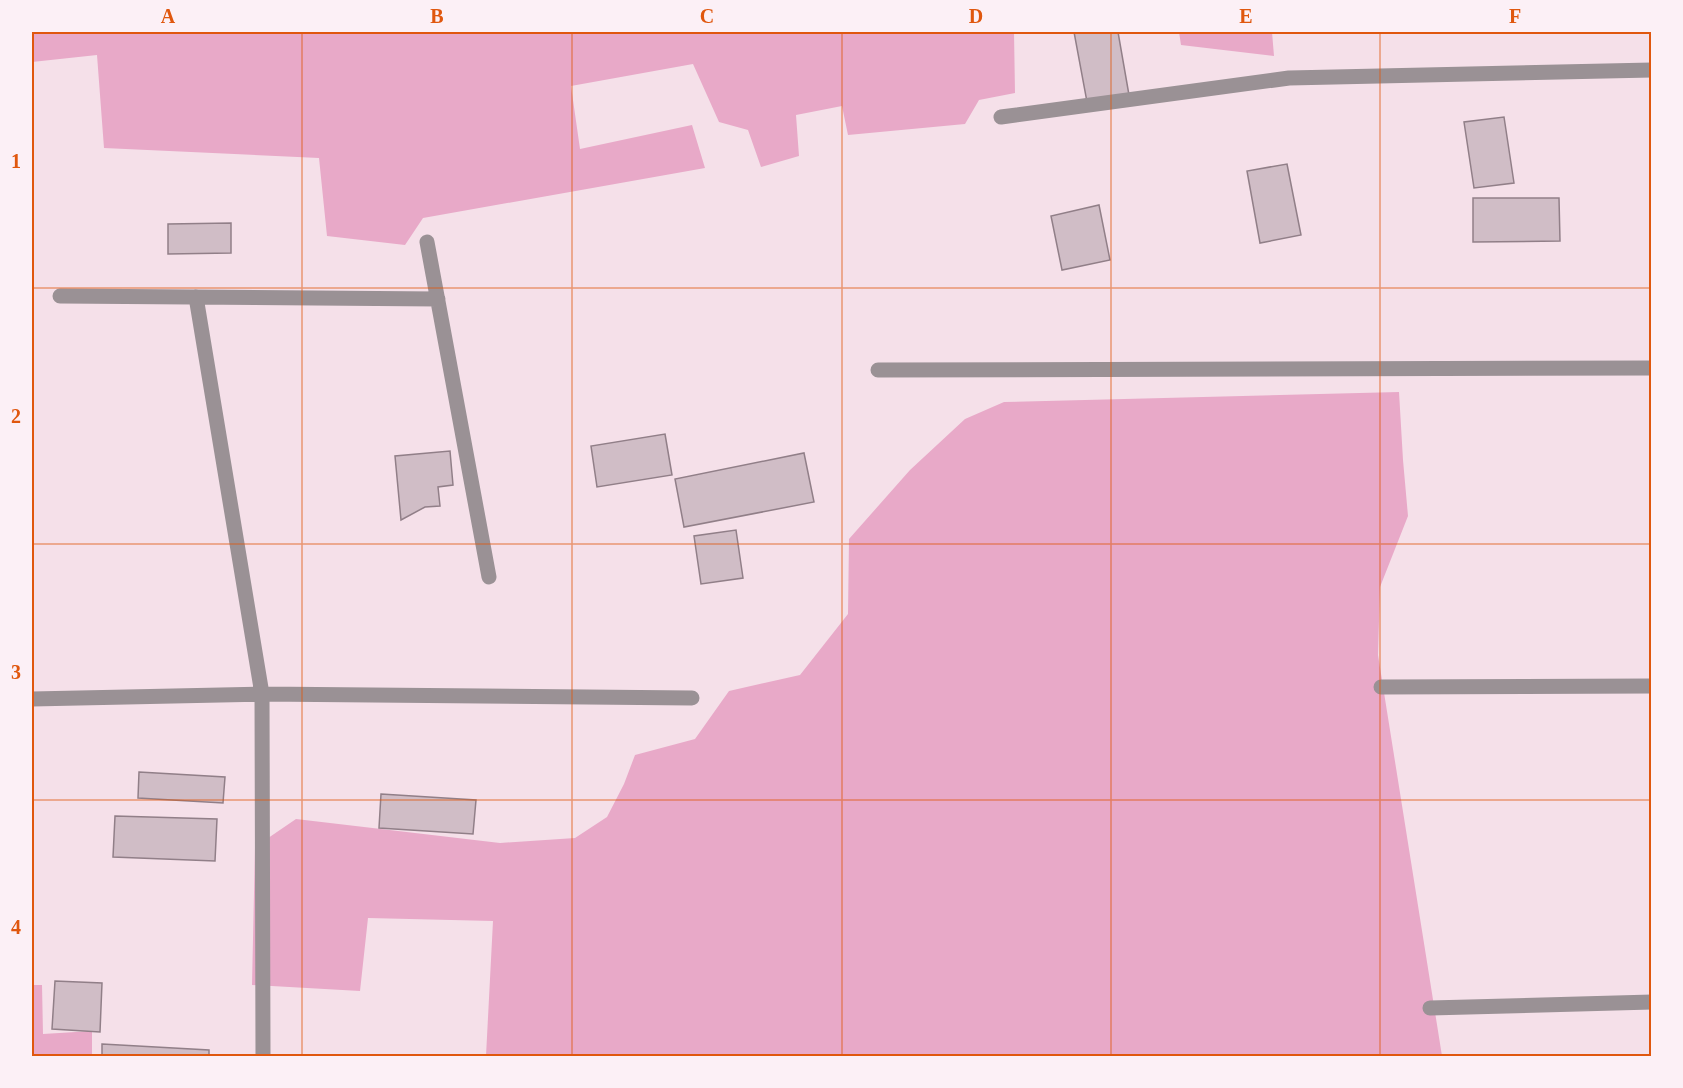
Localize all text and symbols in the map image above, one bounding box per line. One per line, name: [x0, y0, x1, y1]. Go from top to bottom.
text: A: [161, 5, 176, 27]
text: B: [430, 5, 444, 27]
text: C: [700, 5, 714, 27]
text: D: [969, 5, 983, 27]
text: E: [1239, 5, 1253, 27]
text: F: [1509, 5, 1521, 27]
text: 1: [11, 150, 21, 172]
text: 2: [11, 405, 21, 427]
text: 3: [11, 661, 21, 683]
text: 4: [11, 916, 21, 938]

